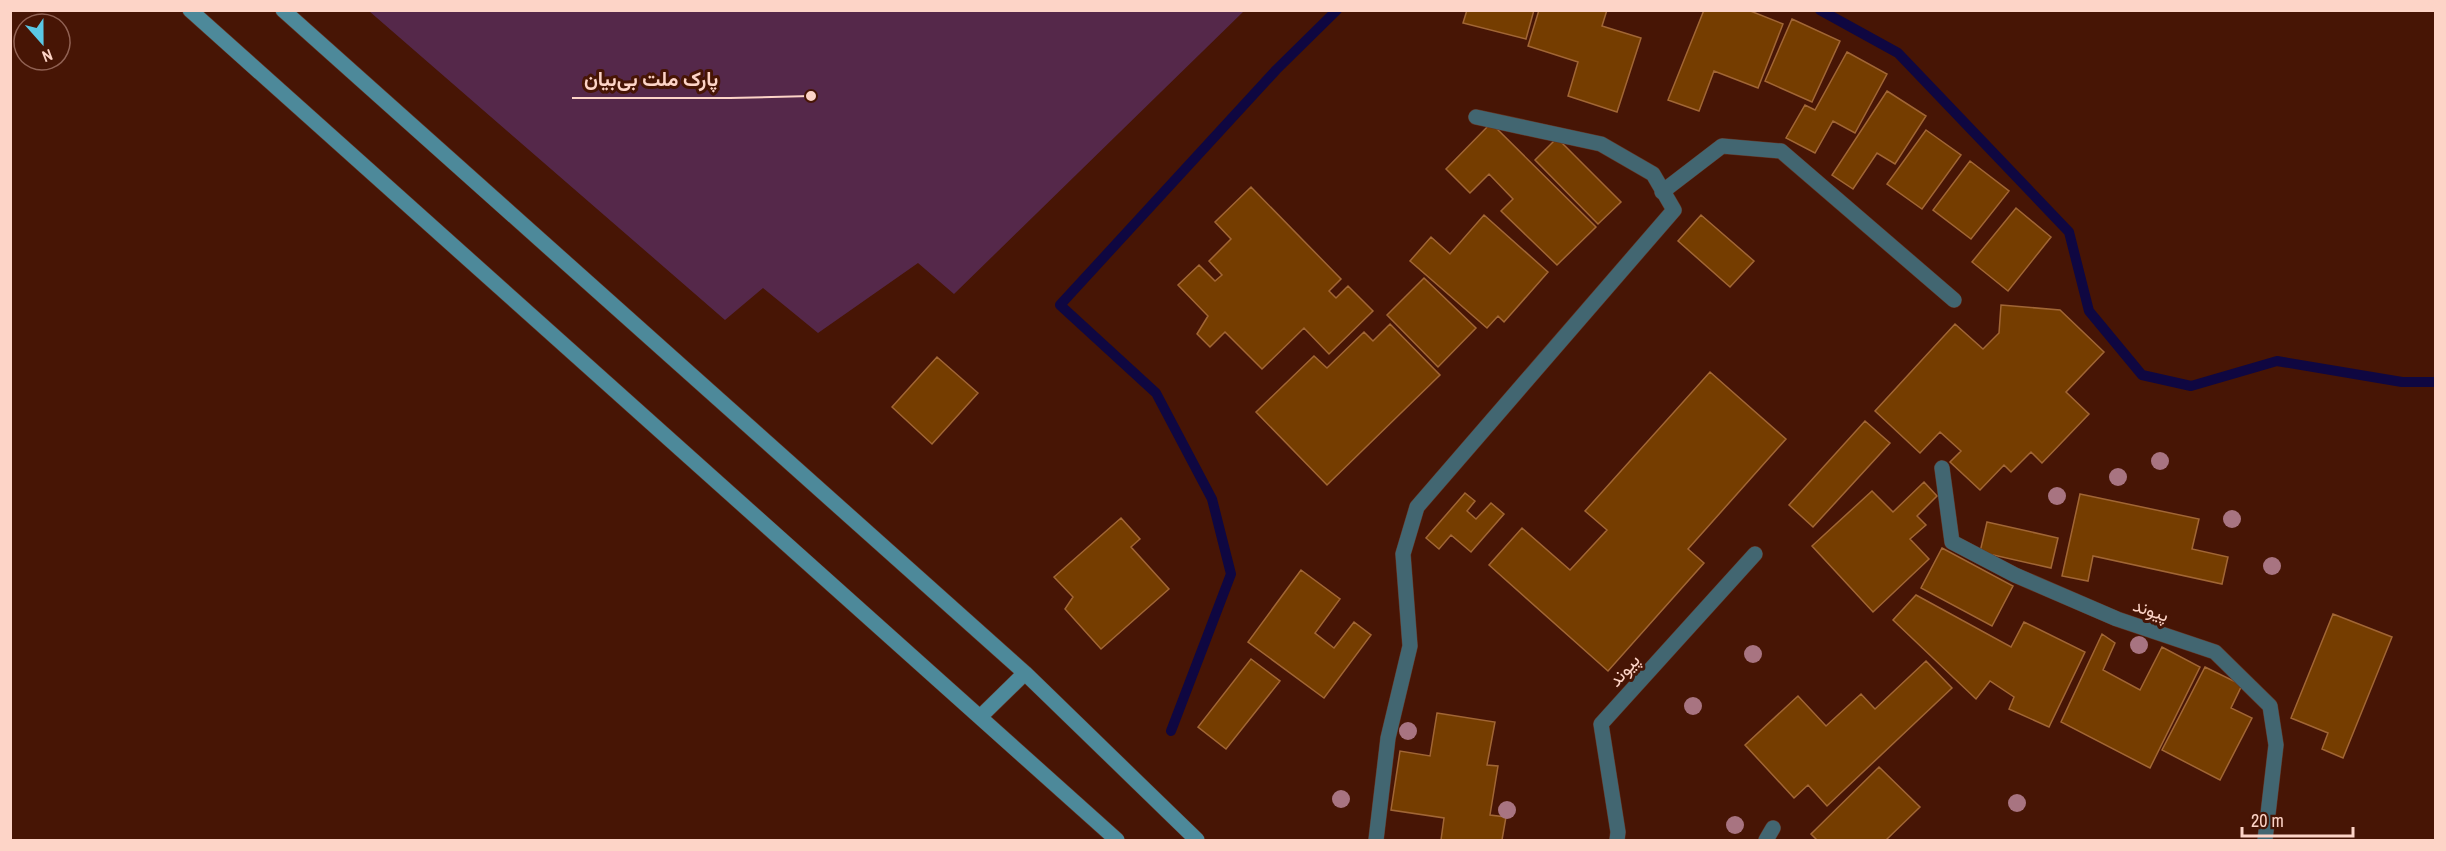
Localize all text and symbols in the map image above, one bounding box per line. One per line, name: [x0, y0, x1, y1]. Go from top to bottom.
north arrow: [12, 12, 72, 72]
text: N: [39, 44, 56, 68]
callout: پارک ملت بی‌بیان: [572, 60, 730, 98]
text: پارک ملت بی‌بیان: [584, 65, 718, 93]
street label: پیوند: [2130, 592, 2172, 628]
street label: پیوند: [1603, 648, 1645, 692]
scale bar: [2242, 800, 2353, 838]
text: 20 m: [2251, 808, 2284, 833]

